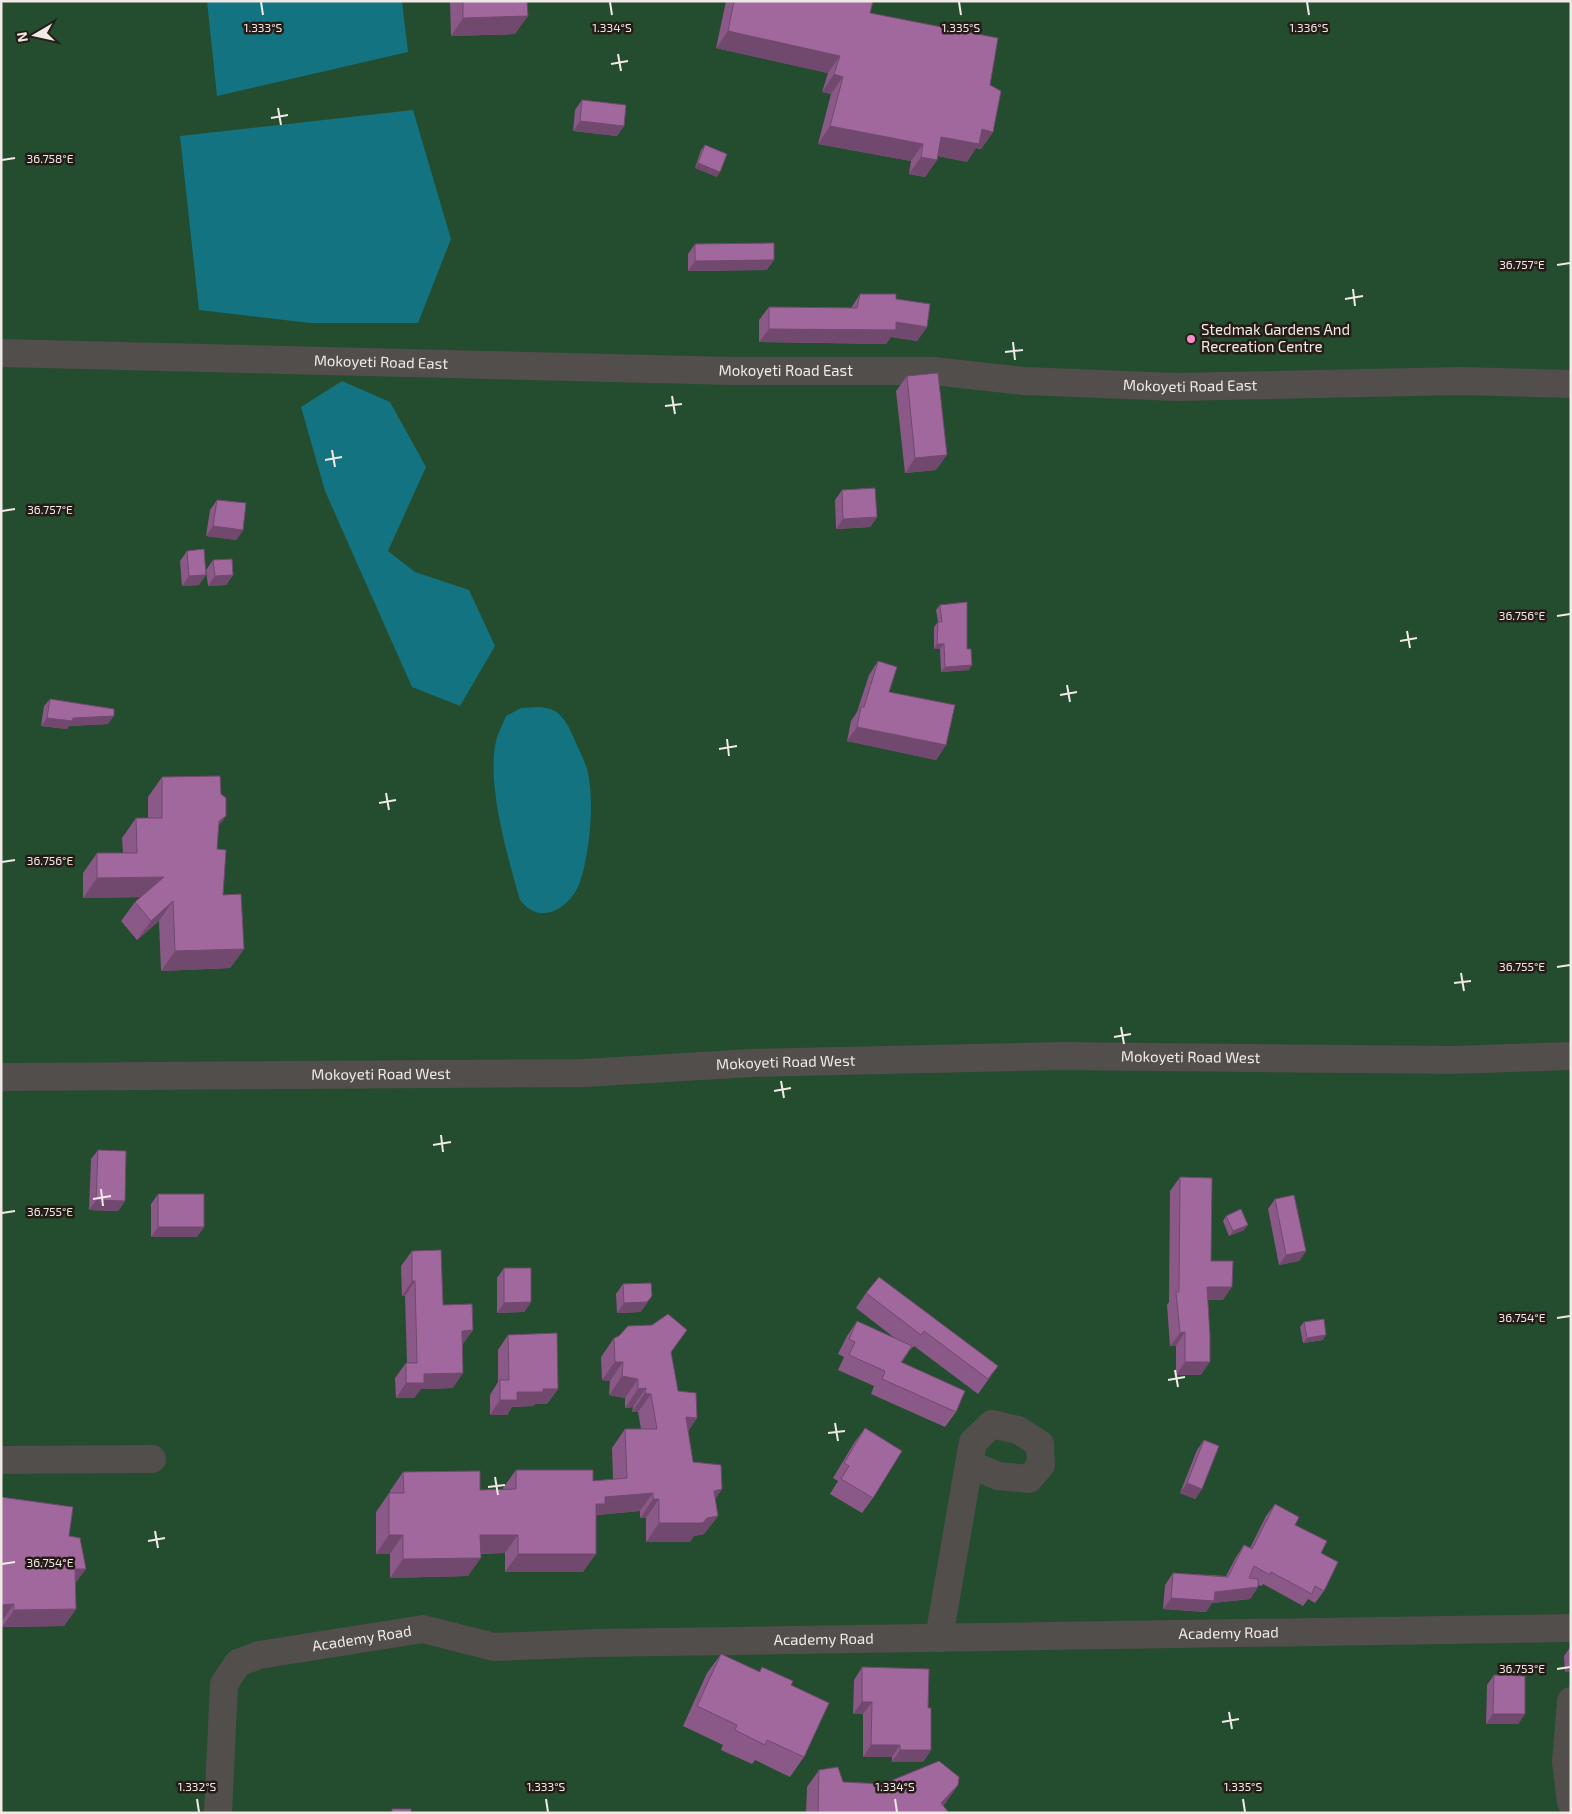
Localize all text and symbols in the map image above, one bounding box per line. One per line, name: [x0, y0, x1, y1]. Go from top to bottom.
north arrow: [10, 10, 60, 60]
text: 1.333°S: [244, 20, 283, 34]
text: 1.334°S: [592, 20, 632, 34]
text: 1.335°S: [942, 20, 980, 34]
text: 1.336°S: [1290, 20, 1329, 34]
text: N: [12, 31, 31, 43]
text: 36.758°E: [27, 151, 74, 165]
text: 36.757°E: [1499, 257, 1545, 271]
place label: Stedmak Gardens And Recreation Centre: [1201, 320, 1350, 355]
marker: Stedmak Gardens And Recreation Centre: [1185, 333, 1197, 345]
street label: Mokoyeti Road East: [314, 351, 449, 372]
street label: Mokoyeti Road East: [718, 361, 853, 379]
street label: Mokoyeti Road East: [1123, 375, 1258, 395]
text: 36.757°E: [27, 502, 73, 516]
text: 36.756°E: [1499, 608, 1545, 622]
text: 36.756°E: [27, 853, 73, 867]
text: 36.755°E: [1499, 959, 1545, 973]
street label: Mokoyeti Road West: [1121, 1047, 1261, 1066]
street label: Mokoyeti Road West: [715, 1051, 856, 1073]
street label: Mokoyeti Road West: [311, 1064, 451, 1083]
text: 36.755°E: [27, 1204, 73, 1218]
text: 36.754°E: [1499, 1310, 1546, 1324]
text: 36.754°E: [27, 1555, 74, 1569]
street label: Academy Road: [311, 1621, 413, 1654]
street label: Academy Road: [1178, 1622, 1279, 1642]
street label: Academy Road: [773, 1629, 874, 1648]
text: 36.753°E: [1499, 1661, 1545, 1675]
text: 1.332°S: [178, 1779, 217, 1793]
text: 1.333°S: [527, 1779, 566, 1793]
text: 1.334°S: [875, 1779, 915, 1793]
text: 1.335°S: [1224, 1779, 1262, 1793]

